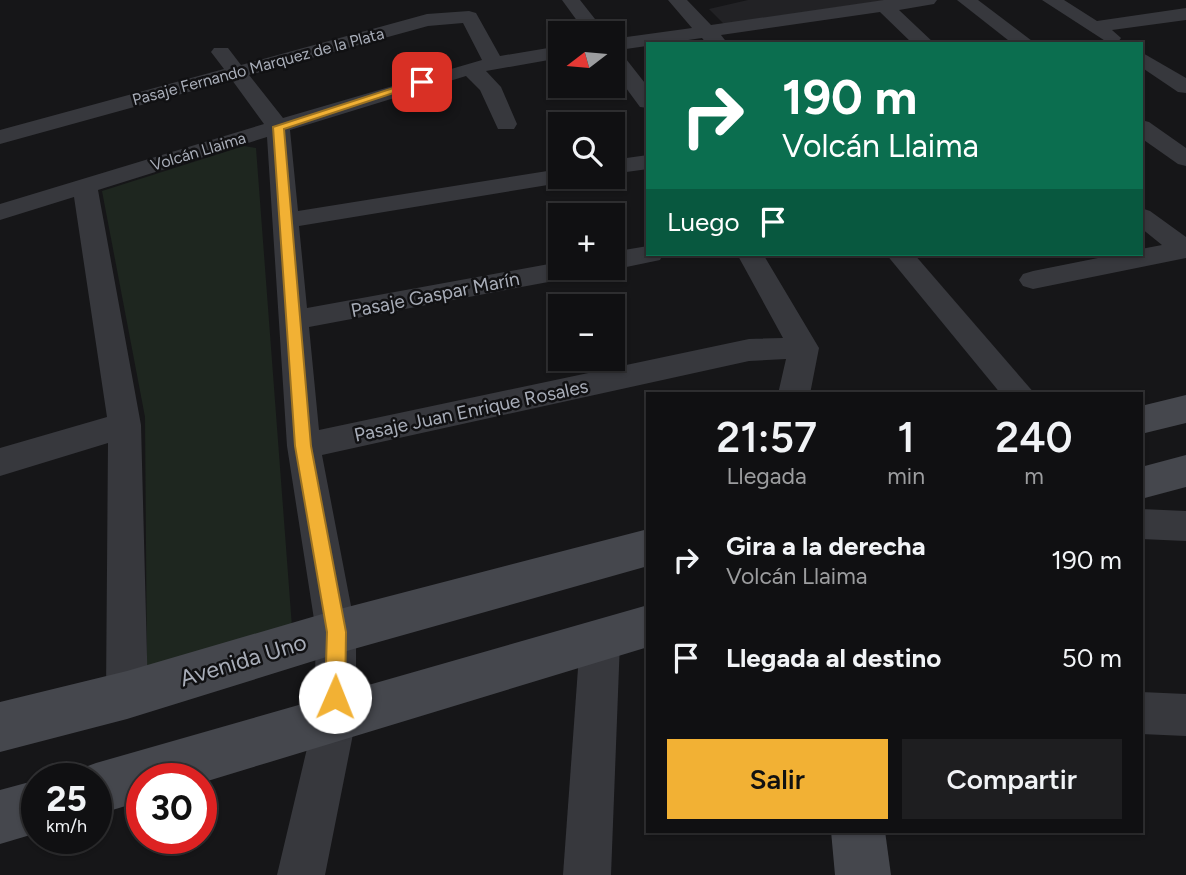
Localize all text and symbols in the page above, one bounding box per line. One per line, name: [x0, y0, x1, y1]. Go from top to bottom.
north arrow: [548, 21, 625, 98]
map controls: [548, 21, 625, 371]
street label: Pasaje Fernando Marquez de la Plata: [130, 24, 386, 109]
pin: [392, 52, 452, 112]
icon: arrive: [403, 63, 441, 101]
text: 190 m: [782, 67, 917, 126]
icon: right: [667, 70, 758, 161]
button: search: [548, 112, 625, 189]
text: Volcán Llaima: [782, 127, 979, 165]
street label: Volcán Llaima: [148, 128, 248, 175]
button: +: [548, 203, 625, 280]
icon: arrive: [754, 203, 792, 241]
text: Luego: [667, 206, 740, 238]
street label: Pasaje Gaspar Marín: [349, 267, 521, 322]
button: −: [548, 294, 625, 371]
street label: Pasaje Juan Enrique Rosales: [352, 374, 590, 447]
text: 21:57: [716, 412, 817, 463]
text: 1: [897, 412, 915, 463]
text: 240: [995, 412, 1073, 463]
text: Llegada: [727, 462, 807, 490]
text: min: [887, 462, 925, 490]
text: m: [1024, 462, 1044, 490]
text: Gira a la derecha: [726, 530, 926, 562]
icon: right: [667, 541, 705, 579]
text: 190 m: [1051, 544, 1122, 576]
text: Volcán Llaima: [726, 562, 867, 590]
street label: Avenida Uno: [176, 627, 310, 693]
icon: arrive: [667, 639, 705, 677]
text: Llegada al destino: [726, 642, 941, 674]
text: 50 m: [1062, 642, 1122, 674]
position arrow: [298, 660, 372, 734]
button: Salir: [667, 739, 888, 819]
button: Compartir: [902, 739, 1122, 819]
speed limit sign: 30: [126, 763, 217, 854]
text: 25: [46, 778, 87, 820]
text: km/h: [46, 815, 87, 837]

